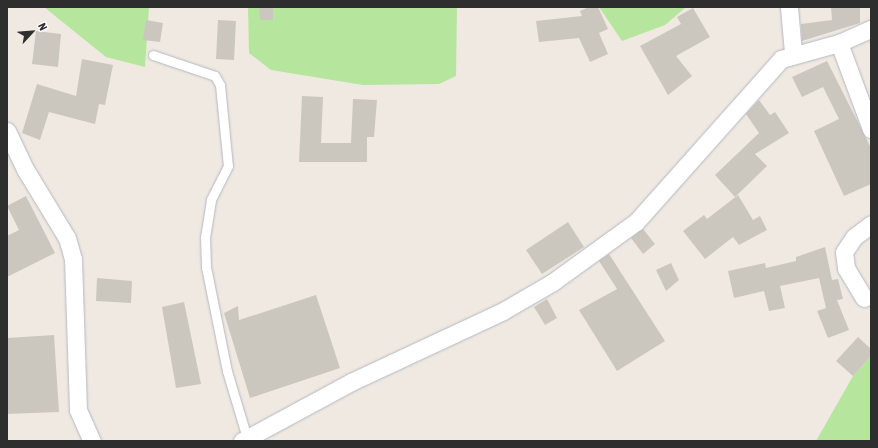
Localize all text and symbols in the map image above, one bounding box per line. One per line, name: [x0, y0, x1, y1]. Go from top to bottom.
north arrow: [12, 12, 52, 52]
text: N: [36, 21, 50, 32]

